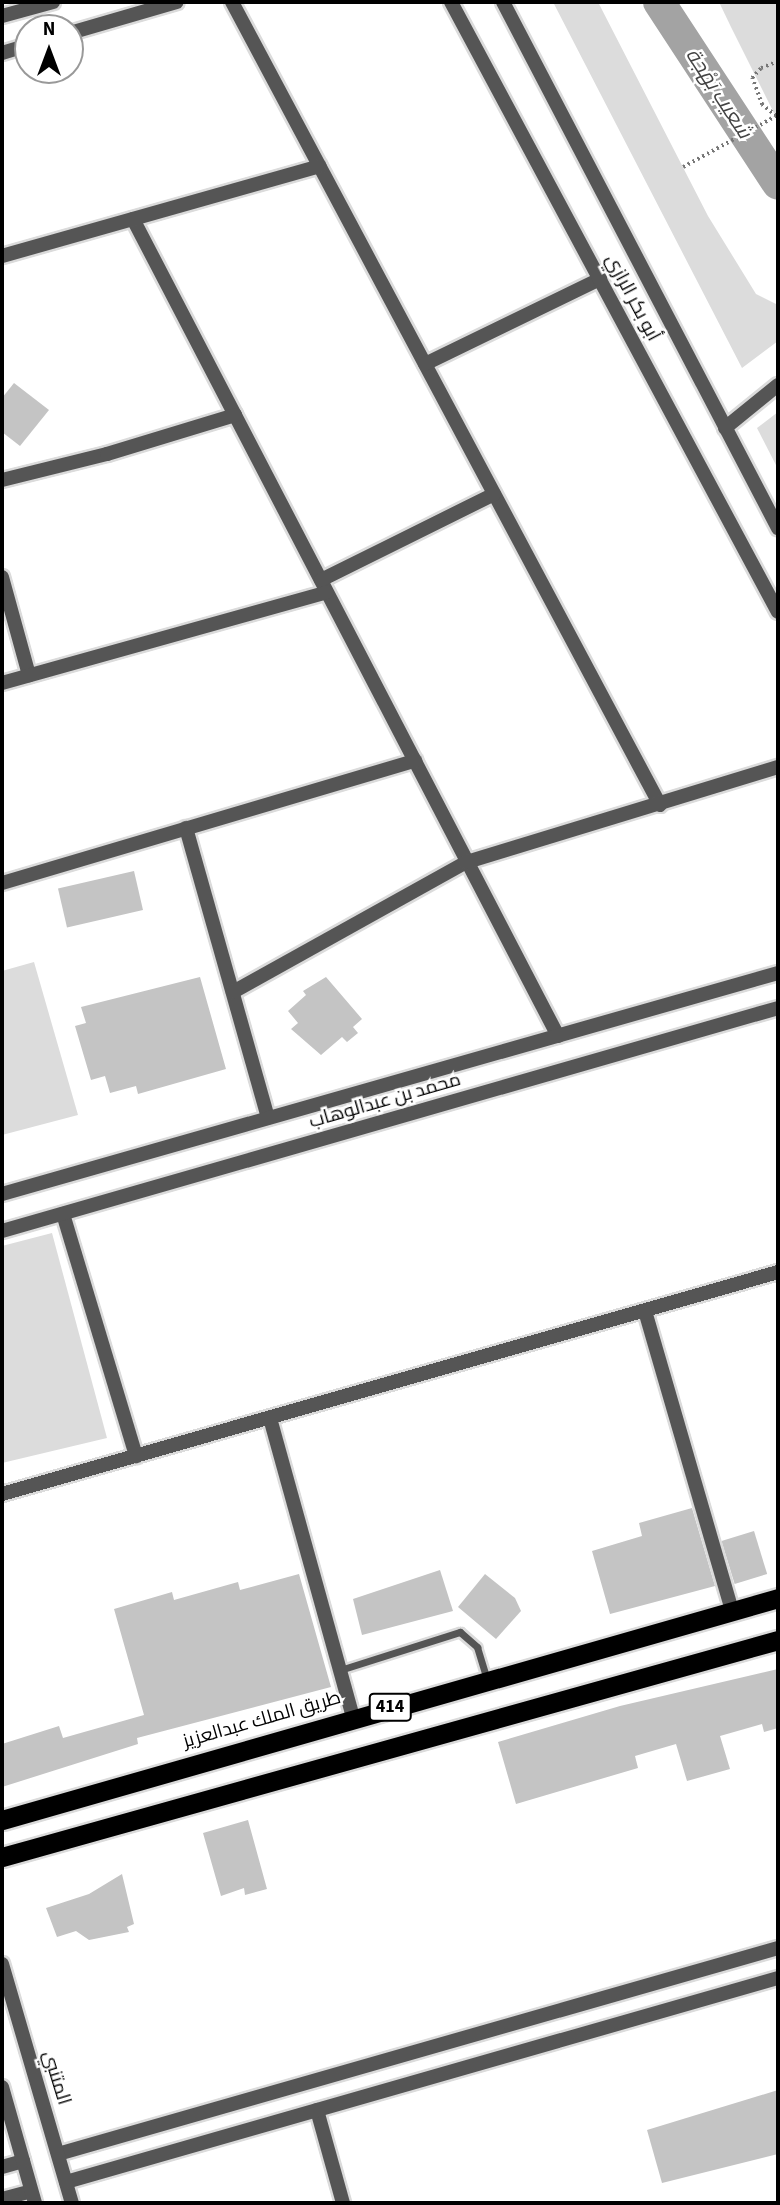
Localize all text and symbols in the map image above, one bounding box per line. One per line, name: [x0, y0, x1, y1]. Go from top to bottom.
north arrow: [14, 14, 84, 84]
text: N: [43, 16, 55, 43]
water label: شعيب بَهْجة: [681, 43, 757, 143]
street label: أبو بكر الرازي: [600, 251, 664, 345]
street label: محمد بن عبدالوهاب: [307, 1068, 463, 1134]
street label: طريق الملك عبدالعزيز: [181, 1687, 343, 1753]
road number: 414: [367, 1692, 413, 1722]
street label: المتنبي: [37, 2048, 75, 2108]

